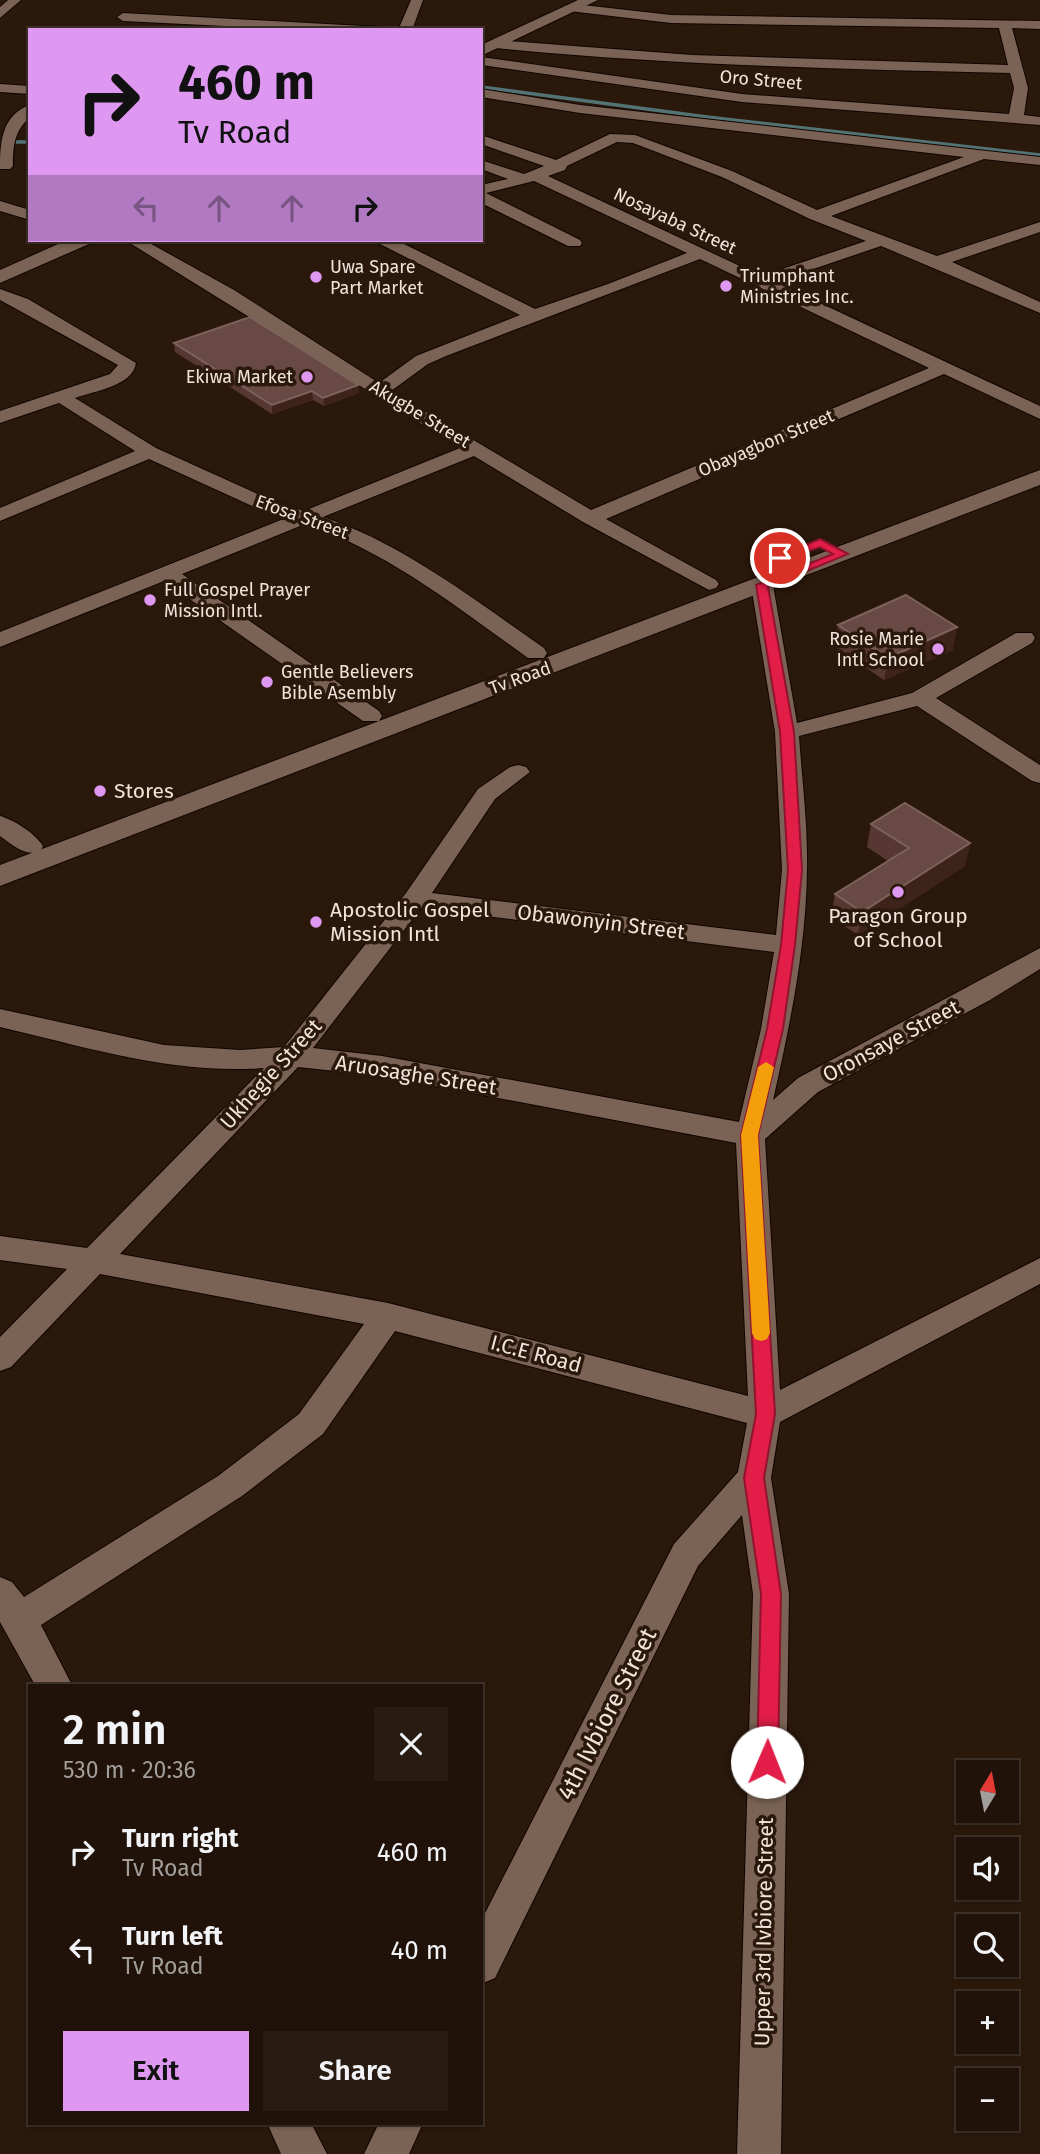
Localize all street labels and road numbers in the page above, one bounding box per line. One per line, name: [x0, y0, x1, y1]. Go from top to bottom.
street label: Oro Street: [719, 65, 804, 95]
street label: Nosayaba Street: [610, 183, 740, 259]
street label: Akugbe Street: [366, 375, 475, 453]
street label: Obayagbon Street: [695, 404, 838, 482]
street label: Efosa Street: [253, 490, 352, 544]
street label: Tv Road: [486, 657, 554, 699]
street label: Obawonyin Street: [516, 899, 687, 945]
street label: Oronsaye Street: [818, 994, 964, 1088]
street label: Ukhegie Street: [215, 1013, 328, 1134]
street label: Aruosaghe Street: [334, 1049, 499, 1101]
street label: I.C.E Road: [488, 1329, 584, 1379]
street label: 4th Ivbiore Street: [552, 1623, 662, 1805]
street label: Upper 3rd Ivbiore Street: [749, 1817, 779, 2047]

